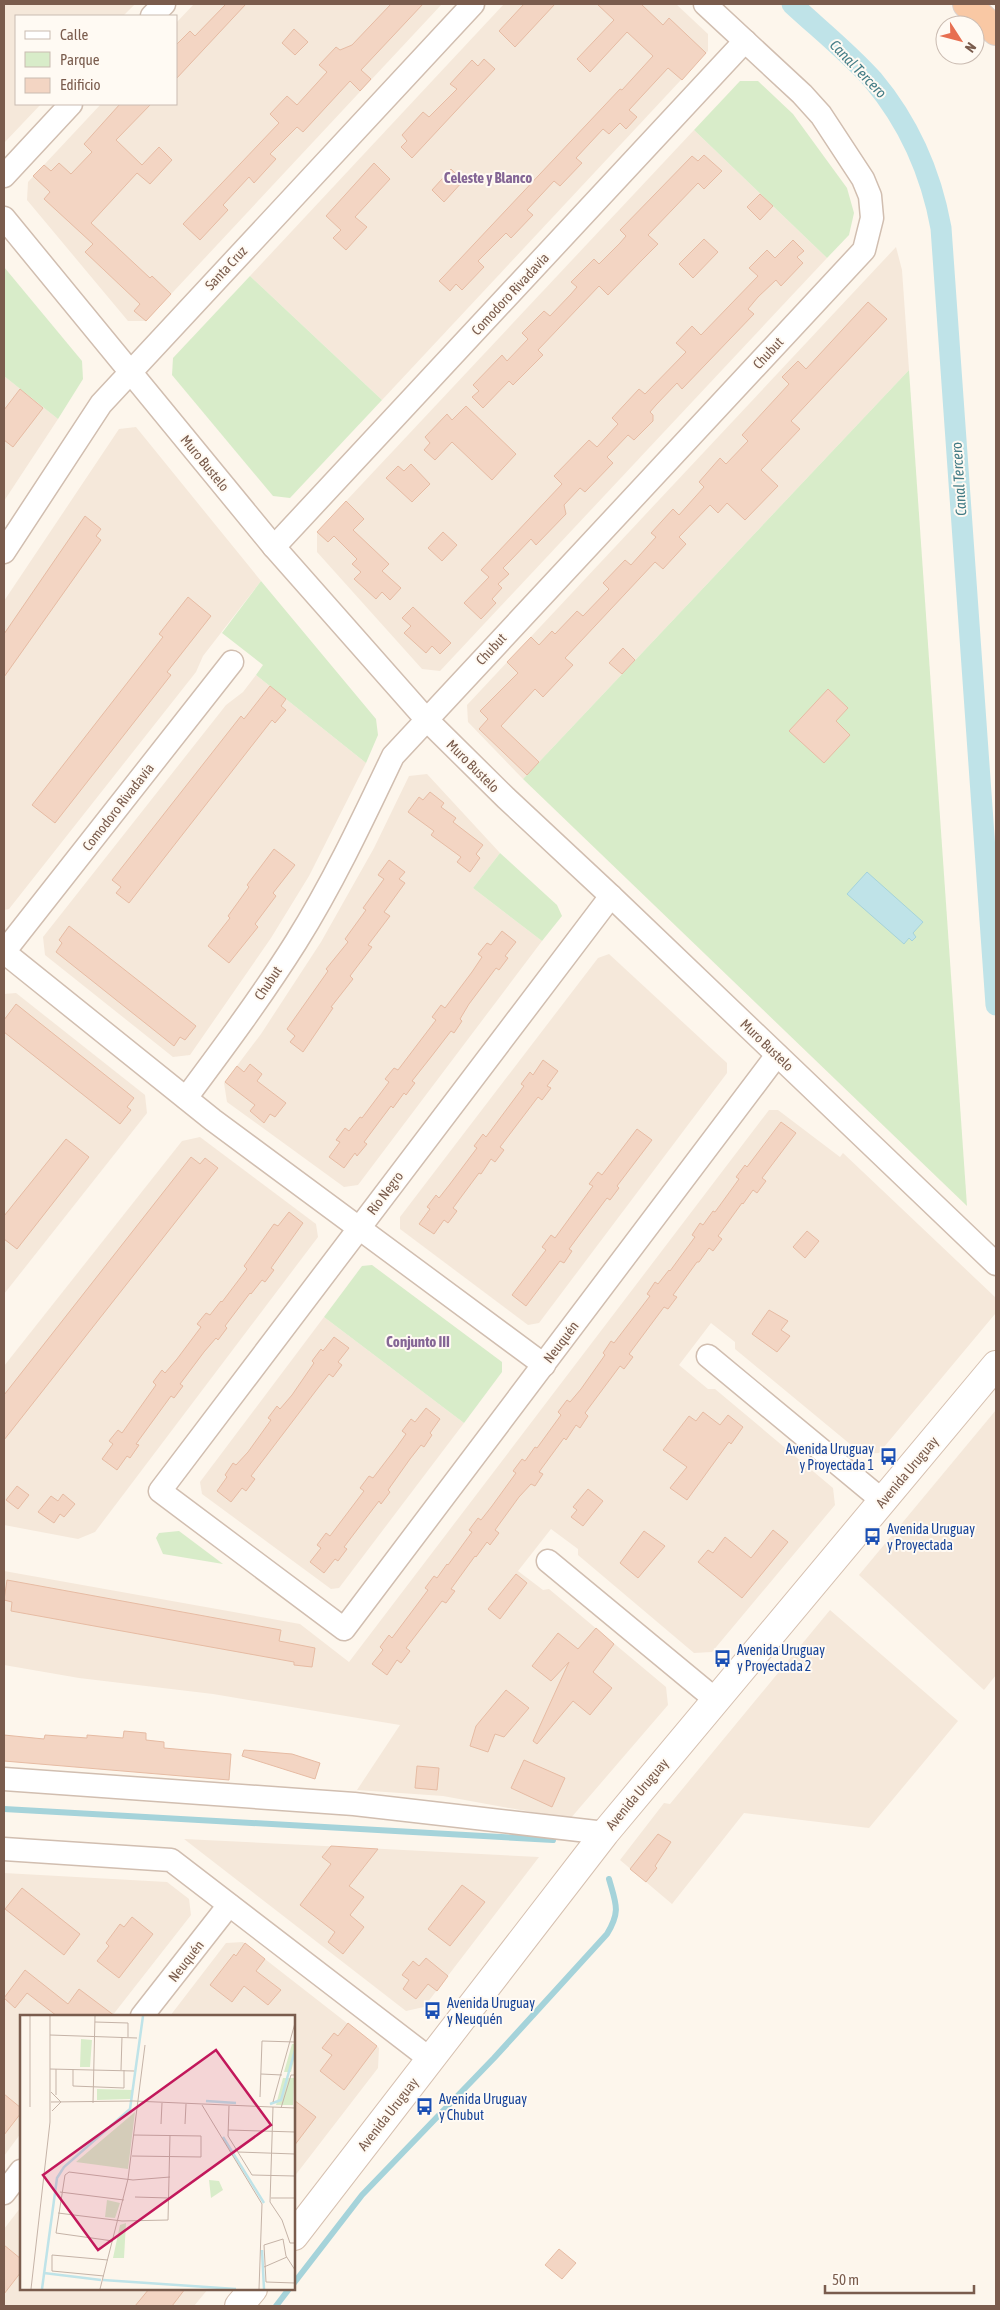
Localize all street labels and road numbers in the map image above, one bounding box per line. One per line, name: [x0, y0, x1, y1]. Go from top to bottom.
street label: Santa Cruz: [202, 243, 250, 293]
street label: Comodoro Rivadavia: [468, 250, 552, 338]
street label: Chubut: [749, 334, 787, 372]
street label: Muro Bustelo: [178, 432, 232, 494]
street label: Chubut: [472, 630, 510, 668]
street label: Muro Bustelo: [443, 736, 503, 796]
street label: Comodoro Rivadavia: [79, 760, 157, 854]
street label: Chubut: [251, 963, 285, 1003]
street label: Muro Bustelo: [737, 1016, 797, 1074]
street label: Río Negro: [364, 1168, 406, 1218]
street label: Neuquén: [540, 1318, 582, 1366]
street label: Avenida Uruguay: [873, 1433, 942, 1511]
street label: Avenida Uruguay: [603, 1755, 672, 1833]
street label: Neuquén: [165, 1937, 207, 1985]
street label: Avenida Uruguay: [355, 2074, 422, 2154]

